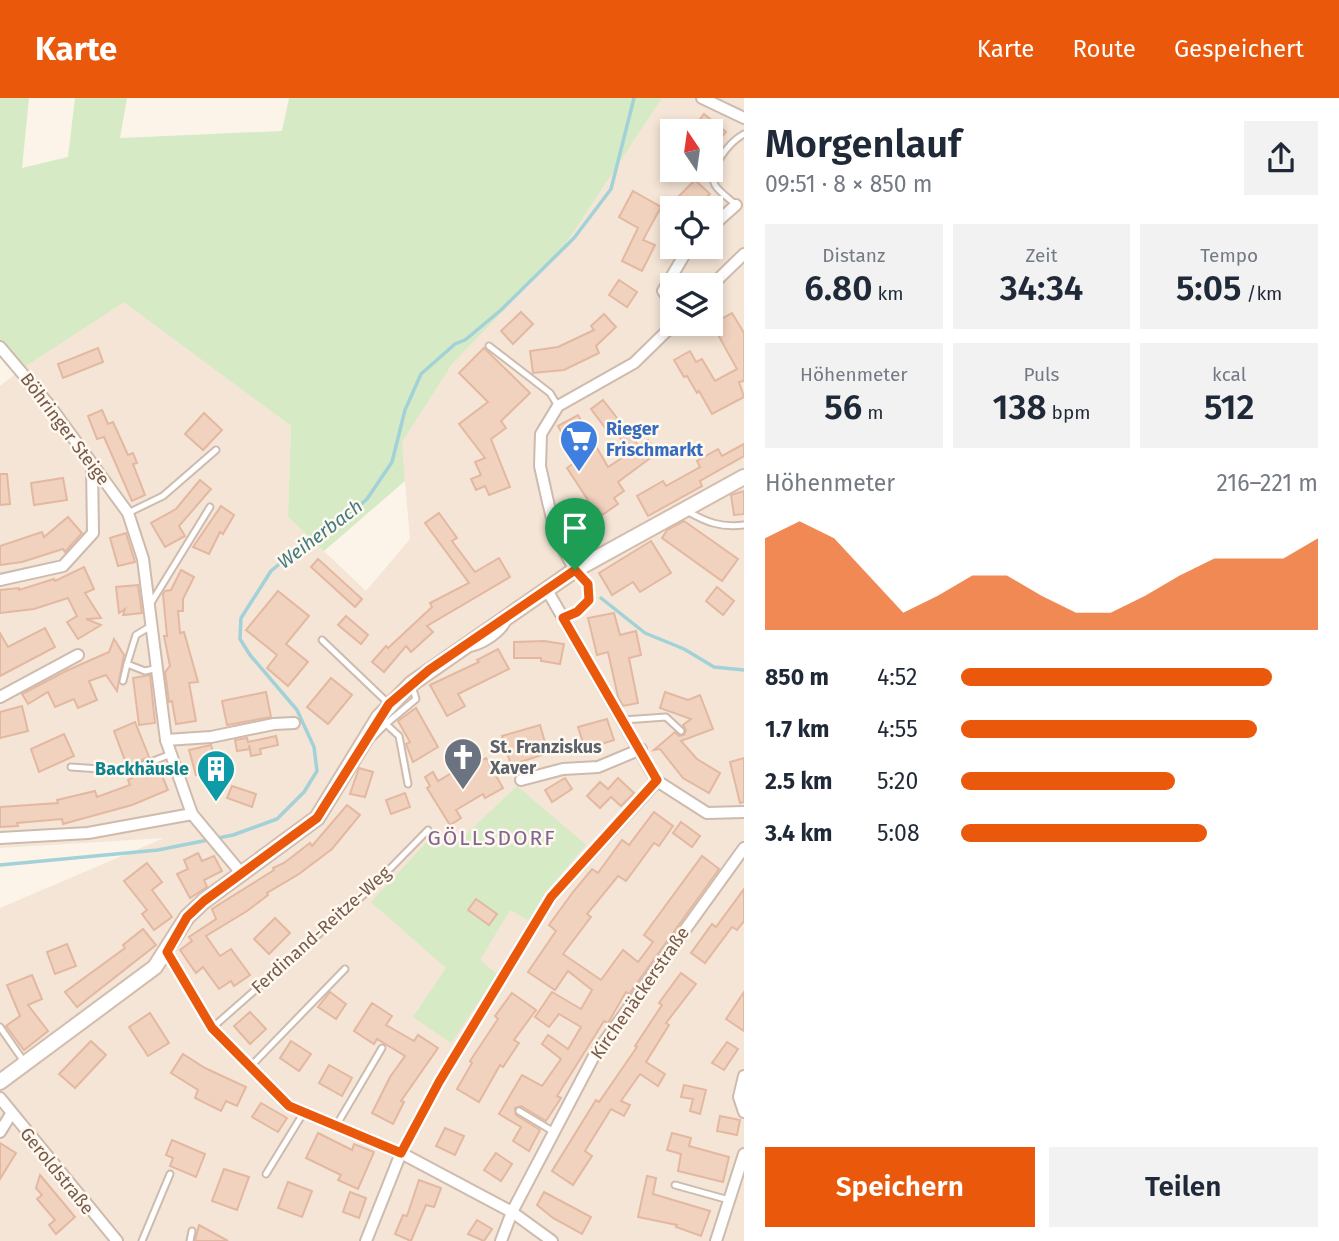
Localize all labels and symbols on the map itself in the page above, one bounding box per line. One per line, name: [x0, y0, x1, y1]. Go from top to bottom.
north arrow: [660, 119, 723, 182]
street label: Böhringer Steige: [16, 368, 114, 490]
supermarket icon: Rieger Frischmarkt: [558, 418, 600, 473]
place label: Rieger Frischmarkt: [606, 418, 704, 461]
water label: Weiherbach: [273, 495, 367, 573]
pin: [545, 498, 605, 570]
church icon: St. Franziskus Xaver: [442, 736, 484, 791]
place label: St. Franziskus Xaver: [489, 736, 602, 779]
building icon: Backhäusle: [195, 748, 237, 803]
place label: Backhäusle: [95, 758, 189, 780]
district label: GÖLLSDORF: [428, 825, 556, 851]
street label: Ferdinand-Reitze-Weg: [247, 861, 396, 998]
street label: Kirchenäckerstraße: [586, 922, 694, 1064]
street label: Geroldstraße: [15, 1123, 99, 1219]

